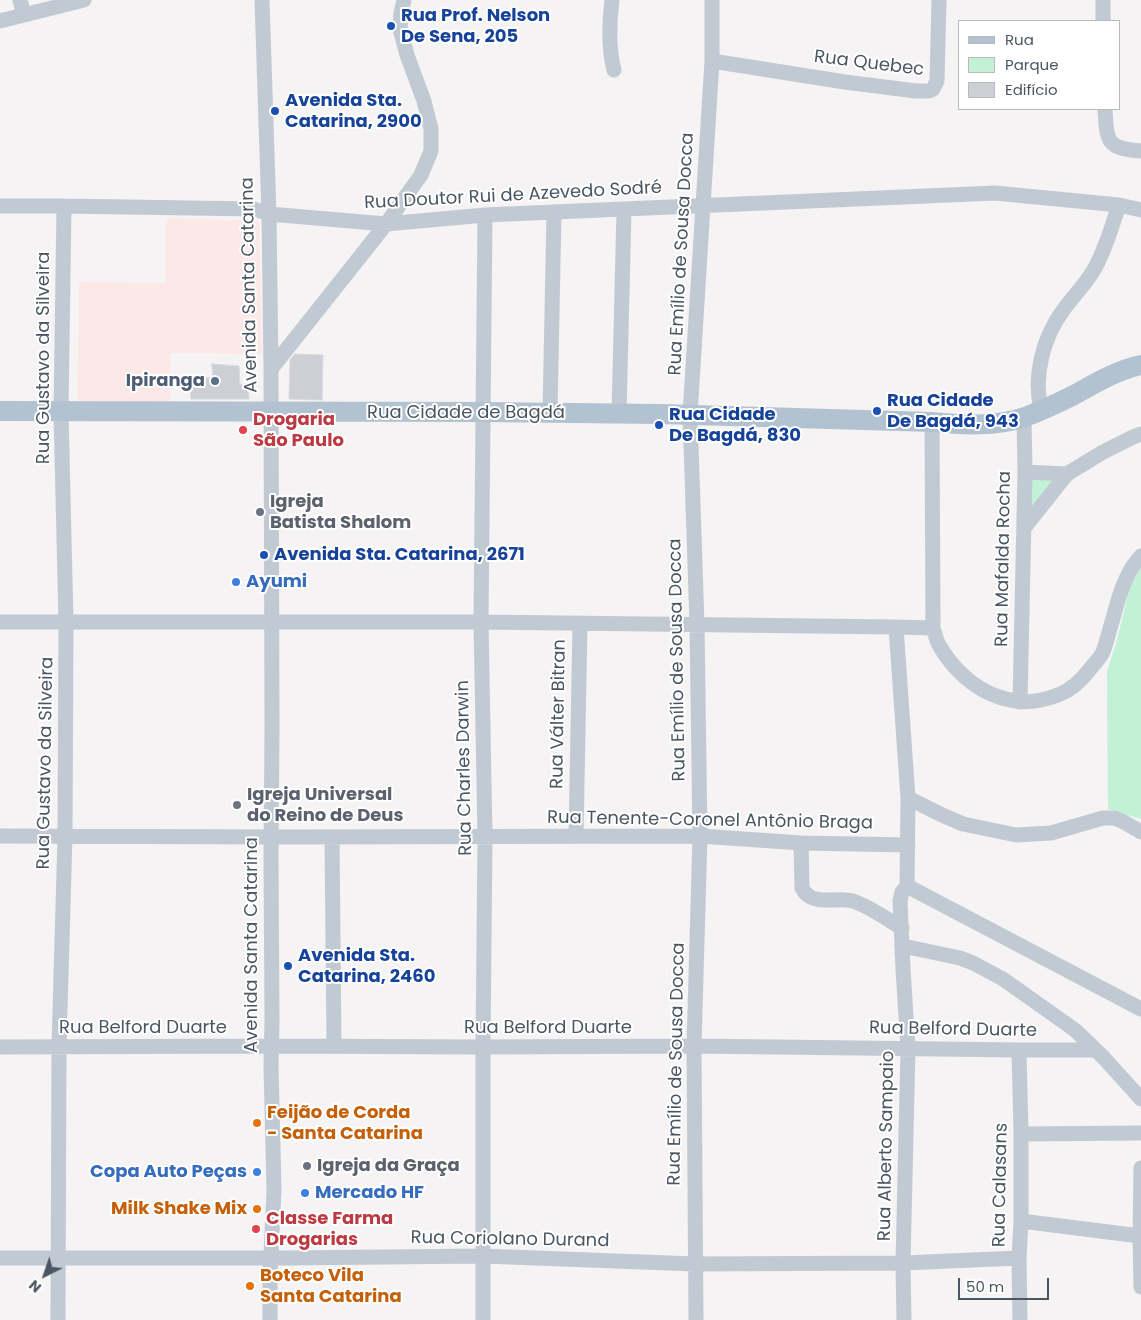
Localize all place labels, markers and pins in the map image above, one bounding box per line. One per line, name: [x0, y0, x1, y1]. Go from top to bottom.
place label: Rua Prof. Nelson De Sena, 205: [401, 5, 550, 48]
marker: Rua Prof. Nelson De Sena, 205: [385, 20, 397, 32]
place label: Avenida Sta. Catarina, 2900: [285, 90, 422, 132]
marker: Avenida Sta. Catarina, 2900: [269, 105, 281, 117]
place label: Ipiranga: [126, 370, 205, 392]
marker: Ipiranga: [209, 375, 221, 387]
place label: Rua Cidade De Bagdá, 943: [887, 390, 1019, 432]
place label: Rua Cidade De Bagdá, 830: [669, 404, 801, 446]
marker: Rua Cidade De Bagdá, 943: [871, 405, 883, 417]
place label: Drogaria São Paulo: [253, 409, 344, 452]
marker: Rua Cidade De Bagdá, 830: [653, 419, 665, 431]
marker: Drogaria São Paulo: [237, 424, 249, 436]
place label: Igreja Batista Shalom: [270, 491, 411, 534]
marker: Igreja Batista Shalom: [254, 506, 266, 518]
place label: Avenida Sta. Catarina, 2671: [274, 544, 525, 566]
marker: Avenida Sta. Catarina, 2671: [258, 549, 270, 561]
place label: Ayumi: [246, 571, 307, 593]
marker: Ayumi: [230, 576, 242, 588]
place label: Igreja Universal do Reino de Deus: [247, 784, 404, 826]
marker: Igreja Universal do Reino de Deus: [231, 799, 243, 811]
place label: Avenida Sta. Catarina, 2460: [298, 945, 435, 988]
marker: Avenida Sta. Catarina, 2460: [282, 960, 294, 972]
place label: Feijão de Corda - Santa Catarina: [267, 1102, 423, 1144]
marker: Feijão de Corda - Santa Catarina: [251, 1117, 263, 1129]
place label: Igreja da Graça: [317, 1155, 460, 1177]
marker: Igreja da Graça: [301, 1160, 313, 1172]
place label: Copa Auto Peças: [90, 1161, 247, 1183]
marker: Copa Auto Peças: [251, 1166, 263, 1178]
place label: Mercado HF: [315, 1182, 424, 1204]
marker: Mercado HF: [299, 1187, 311, 1199]
place label: Milk Shake Mix: [111, 1198, 247, 1220]
marker: Milk Shake Mix: [251, 1203, 263, 1215]
place label: Classe Farma Drogarias: [266, 1208, 393, 1250]
marker: Classe Farma Drogarias: [250, 1223, 262, 1235]
place label: Boteco Vila Santa Catarina: [260, 1265, 402, 1308]
marker: Boteco Vila Santa Catarina: [244, 1280, 256, 1292]

